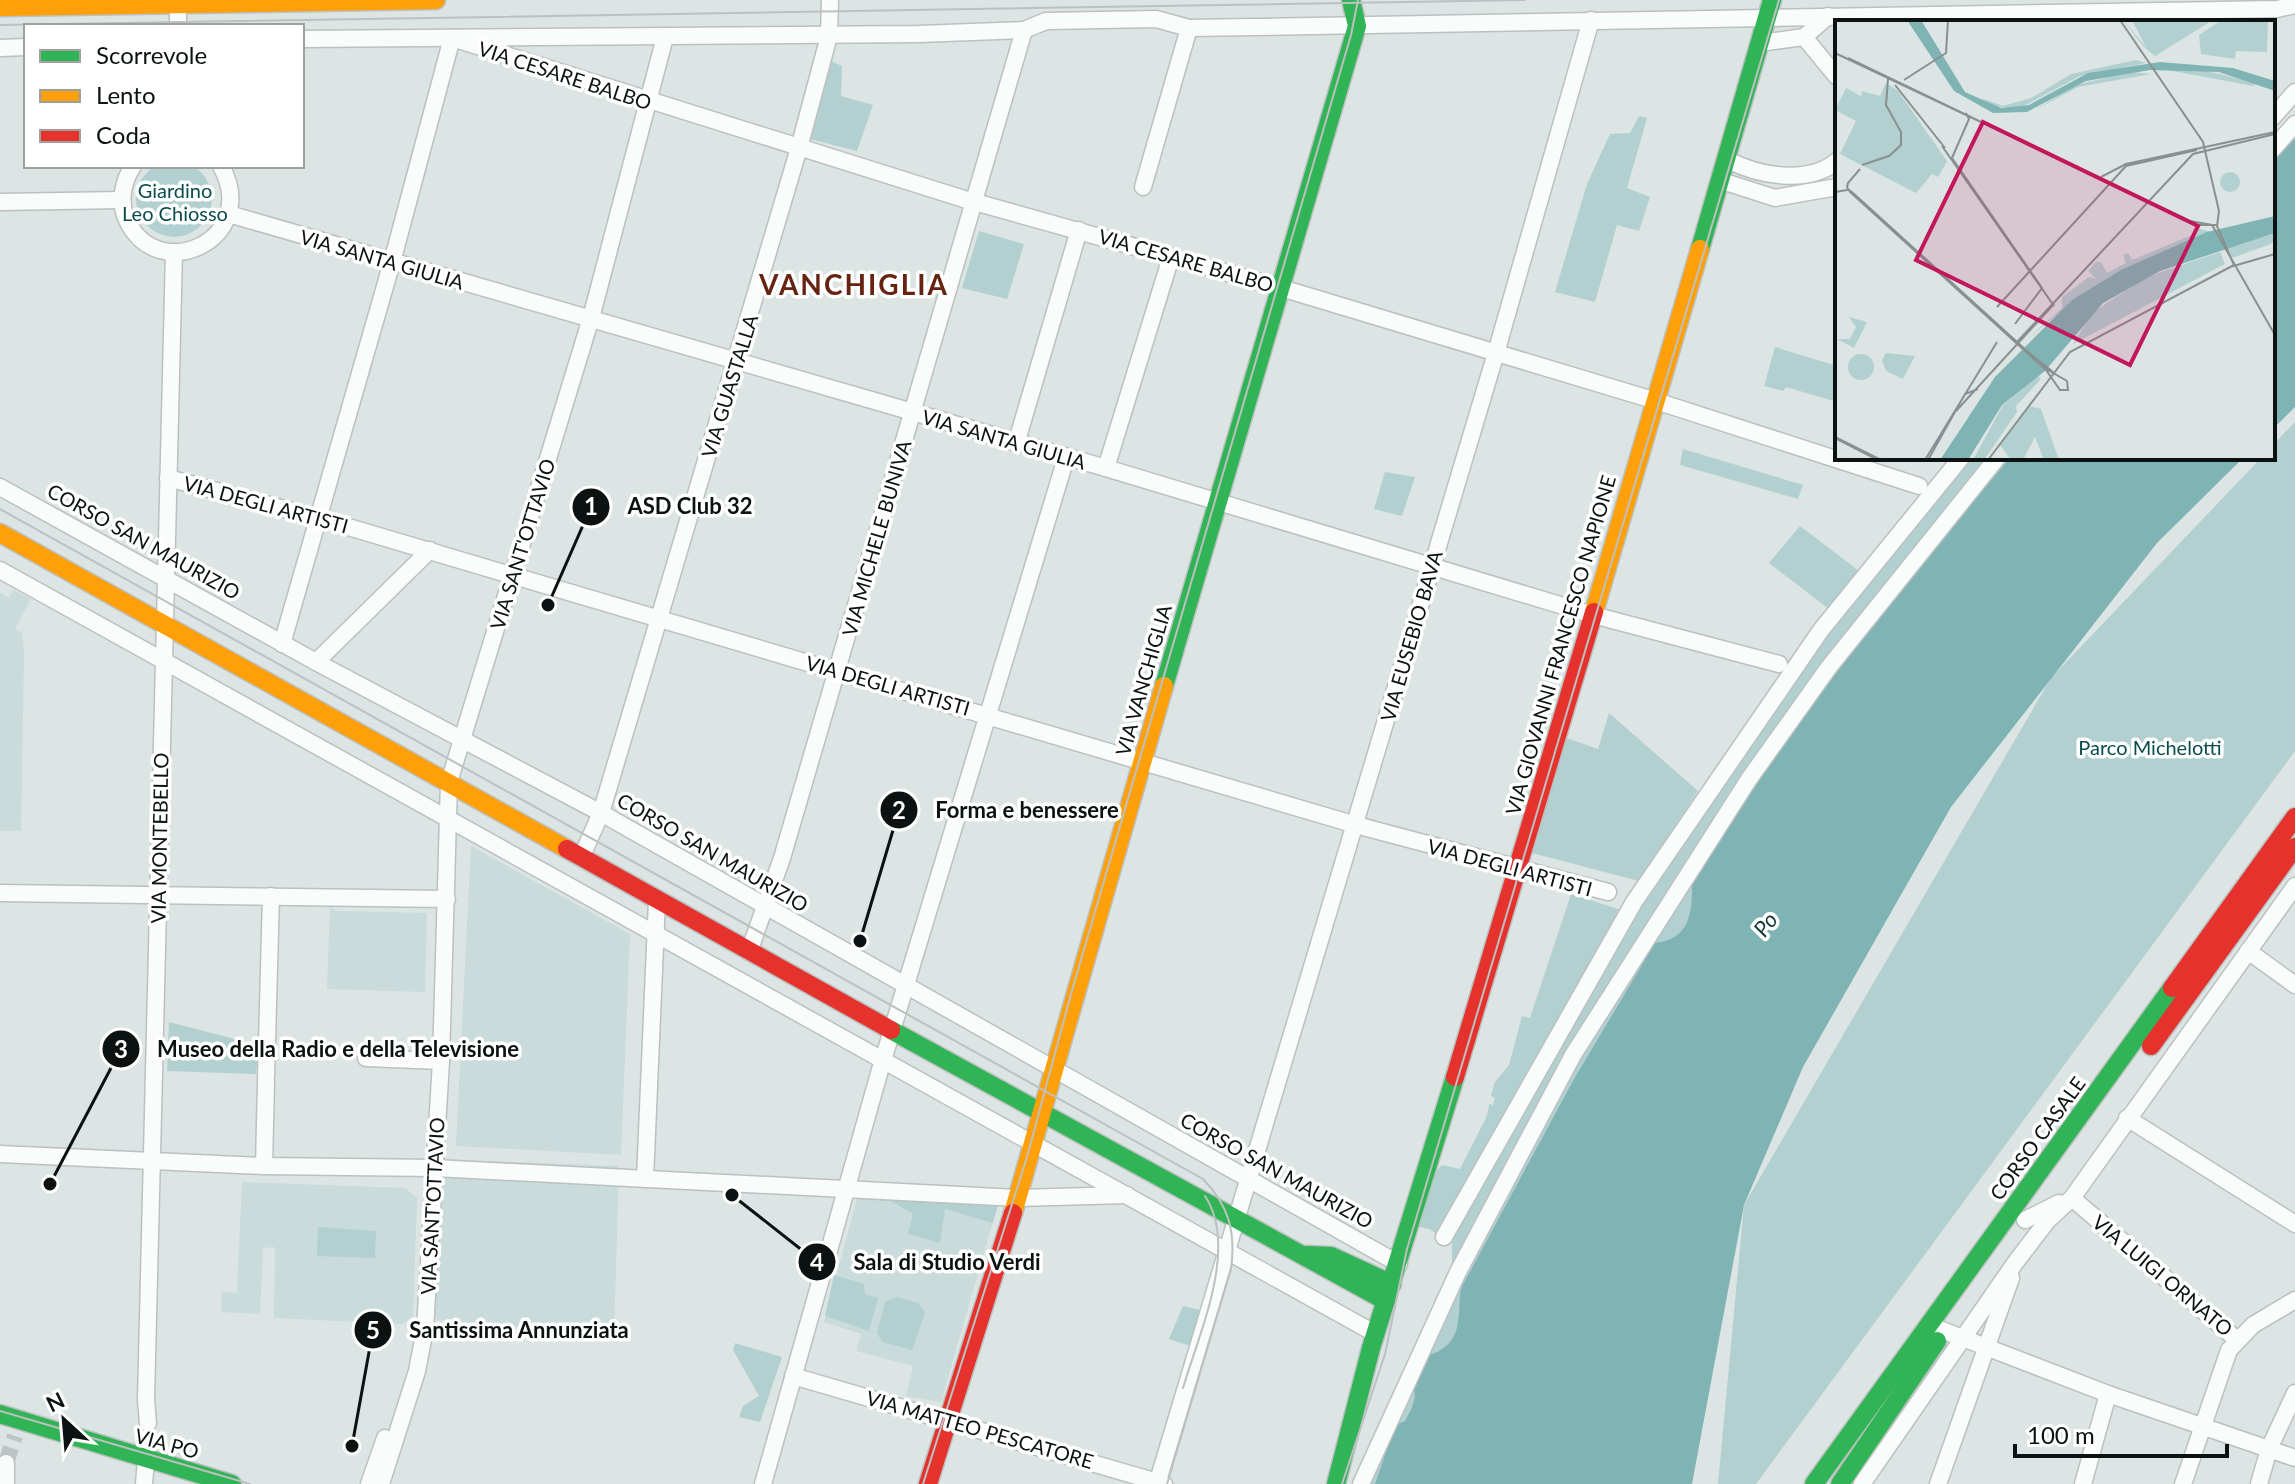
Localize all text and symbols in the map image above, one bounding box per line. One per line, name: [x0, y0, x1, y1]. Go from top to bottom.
inset map: [1835, 20, 2275, 460]
legend: [24, 24, 304, 168]
street label: VIA CESARE BALBO: [475, 36, 655, 114]
text: Scorrevole: [96, 40, 207, 69]
text: Lento: [96, 80, 156, 109]
text: Coda: [96, 120, 151, 149]
park label: Giardino Leo Chiosso: [122, 178, 228, 225]
street label: VIA SANTA GIULIA: [297, 224, 467, 294]
street label: VIA CESARE BALBO: [1096, 224, 1276, 296]
district label: VANCHIGLIA: [758, 267, 949, 301]
street label: VIA GUASTALLA: [696, 311, 762, 461]
street label: VIA SANTA GIULIA: [919, 404, 1089, 474]
street label: VIA MICHELE BUNIVA: [836, 437, 916, 639]
street label: VIA SANT'OTTAVIO: [485, 456, 559, 632]
street label: VIA DEGLI ARTISTI: [181, 470, 351, 538]
street label: VIA GIOVANNI FRANCESCO NAPIONE: [1500, 472, 1620, 818]
street label: CORSO SAN MAURIZIO: [44, 478, 244, 604]
callout: ASD Club 32: [571, 484, 769, 530]
text: 1: [584, 491, 598, 520]
text: ASD Club 32: [626, 492, 753, 519]
street label: VIA EUSEBIO BAVA: [1375, 547, 1447, 724]
street label: VIA VANCHIGLIA: [1110, 601, 1176, 758]
street label: VIA DEGLI ARTISTI: [803, 650, 973, 720]
park label: Parco Michelotti: [2078, 735, 2222, 759]
street label: VIA MONTEBELLO: [146, 752, 172, 924]
callout: Forma e benessere: [879, 787, 1135, 833]
street label: CORSO SAN MAURIZIO: [613, 788, 813, 916]
text: 2: [892, 795, 906, 824]
text: Forma e benessere: [935, 796, 1119, 823]
street label: VIA DEGLI ARTISTI: [1425, 833, 1595, 901]
water label: Po: [1747, 907, 1783, 941]
callout: Museo della Radio e della Televisione: [101, 1026, 536, 1072]
text: 3: [114, 1034, 128, 1063]
text: Museo della Radio e della Televisione: [157, 1035, 519, 1062]
street label: CORSO CASALE: [1984, 1072, 2090, 1204]
street label: CORSO SAN MAURIZIO: [1177, 1107, 1377, 1233]
street label: VIA SANT'OTTAVIO: [415, 1117, 449, 1295]
street label: VIA LUIGI ORNATO: [2088, 1209, 2238, 1341]
callout: Sala di Studio Verdi: [797, 1239, 1057, 1285]
text: 4: [810, 1247, 824, 1276]
text: Sala di Studio Verdi: [853, 1248, 1041, 1275]
callout: Santissima Annunziata: [353, 1307, 645, 1353]
text: 5: [366, 1315, 380, 1344]
text: Santissima Annunziata: [409, 1316, 629, 1343]
north arrow: [24, 1380, 104, 1460]
street label: VIA MATTEO PESCATORE: [864, 1385, 1096, 1473]
text: N: [41, 1386, 69, 1417]
scale bar: [2015, 1408, 2227, 1458]
text: 100 m: [2027, 1420, 2095, 1449]
street label: VIA PO: [132, 1423, 202, 1463]

